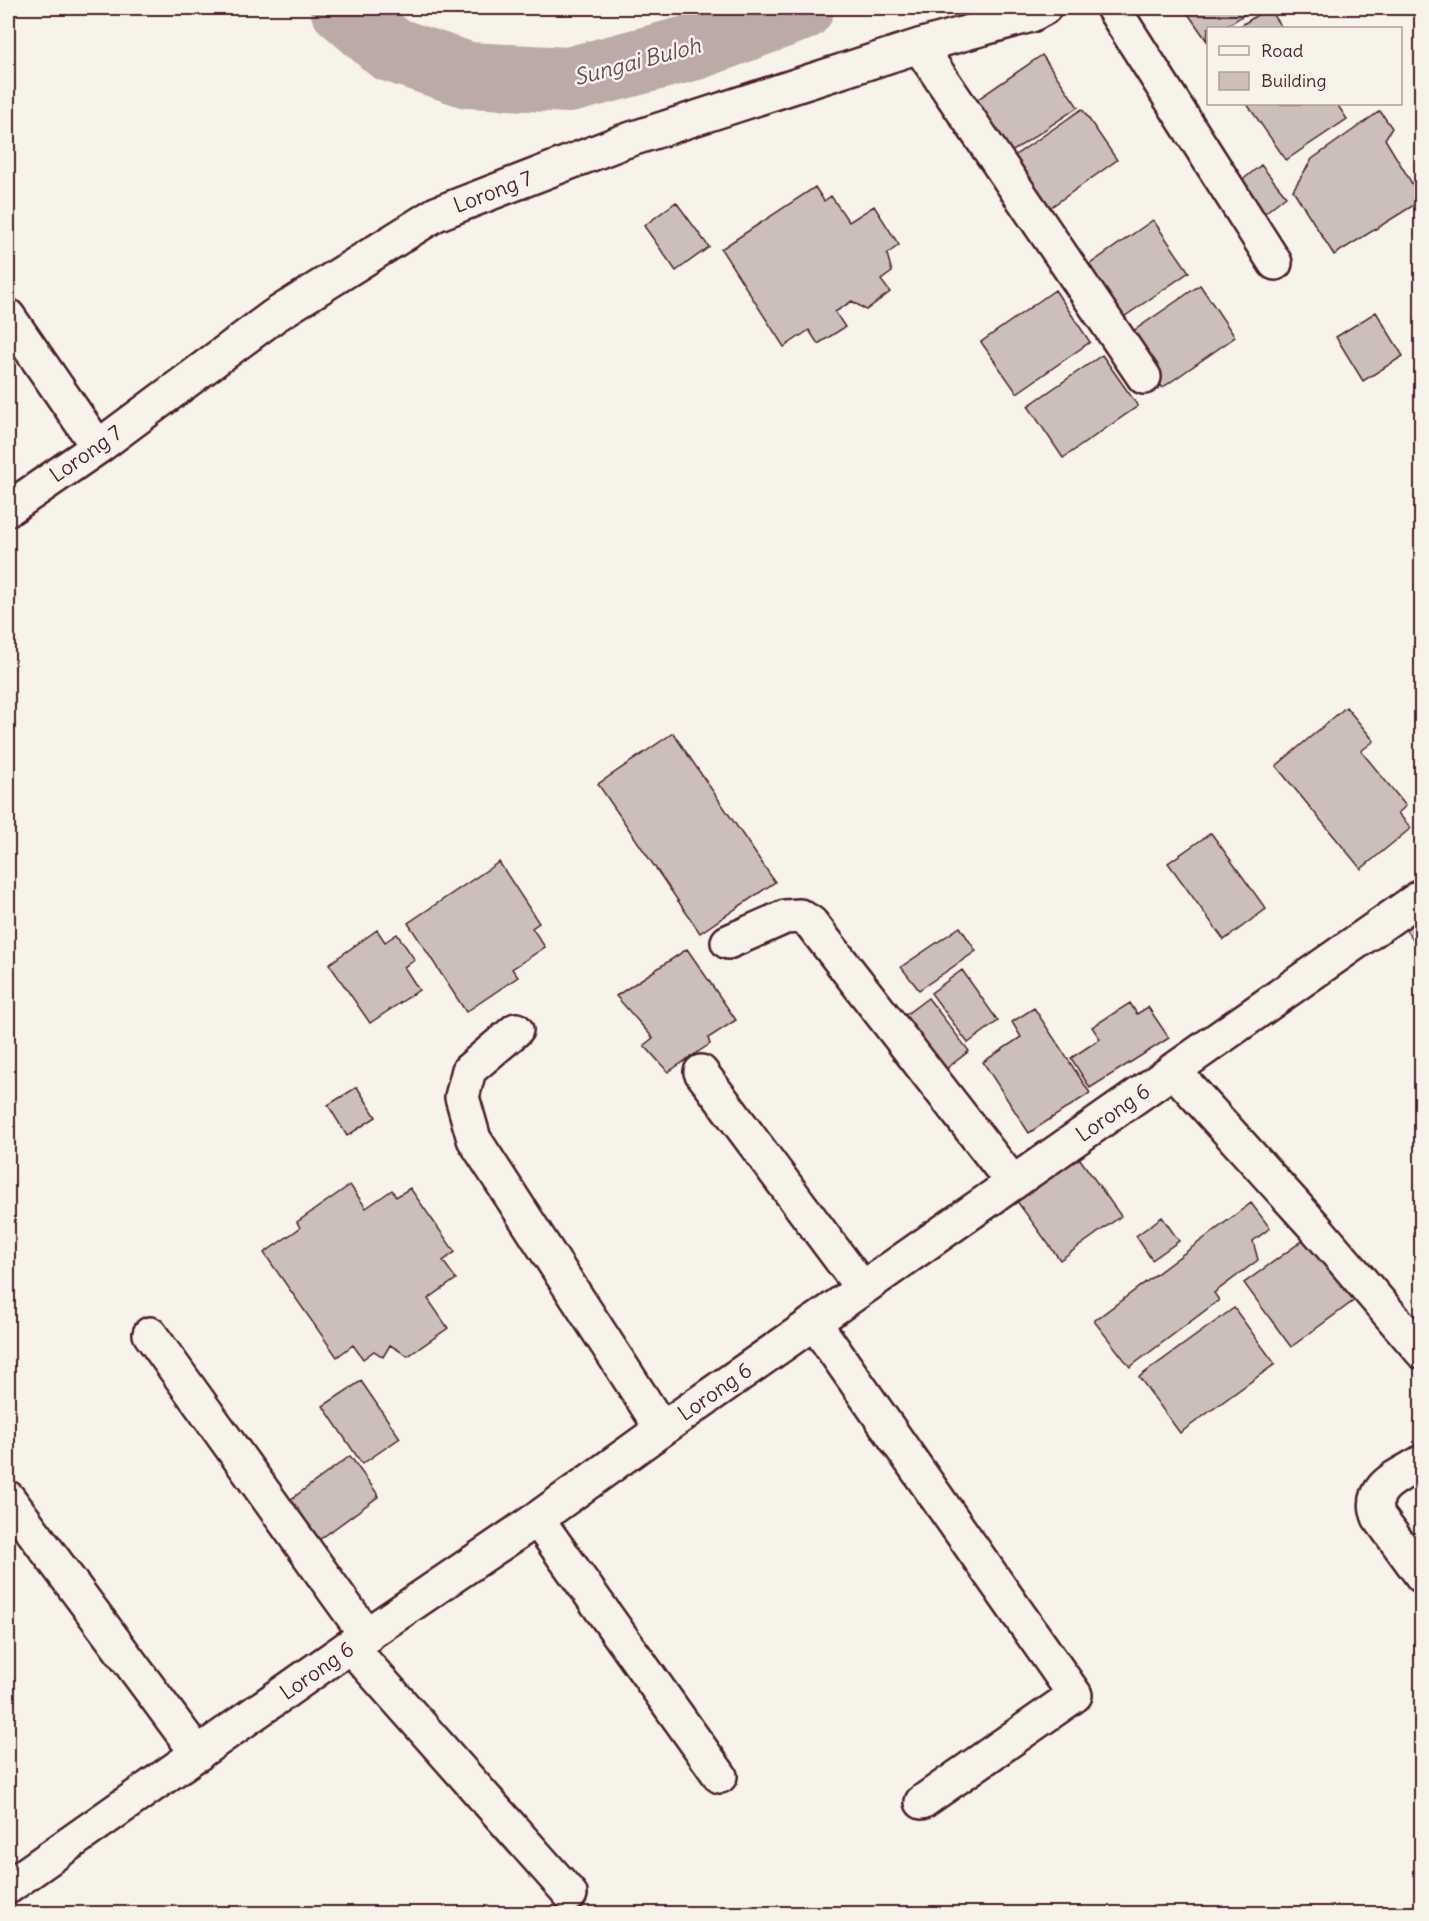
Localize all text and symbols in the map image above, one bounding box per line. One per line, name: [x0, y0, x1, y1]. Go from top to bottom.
legend: [1207, 27, 1402, 105]
water label: Sungai Buloh: [571, 30, 705, 91]
text: Road: [1261, 39, 1304, 62]
text: Building: [1261, 69, 1326, 92]
street label: Lorong 7: [450, 164, 536, 219]
street label: Lorong 7: [44, 419, 127, 488]
street label: Lorong 6: [1071, 1077, 1155, 1148]
street label: Lorong 6: [673, 1356, 757, 1427]
street label: Lorong 6: [275, 1635, 359, 1706]

